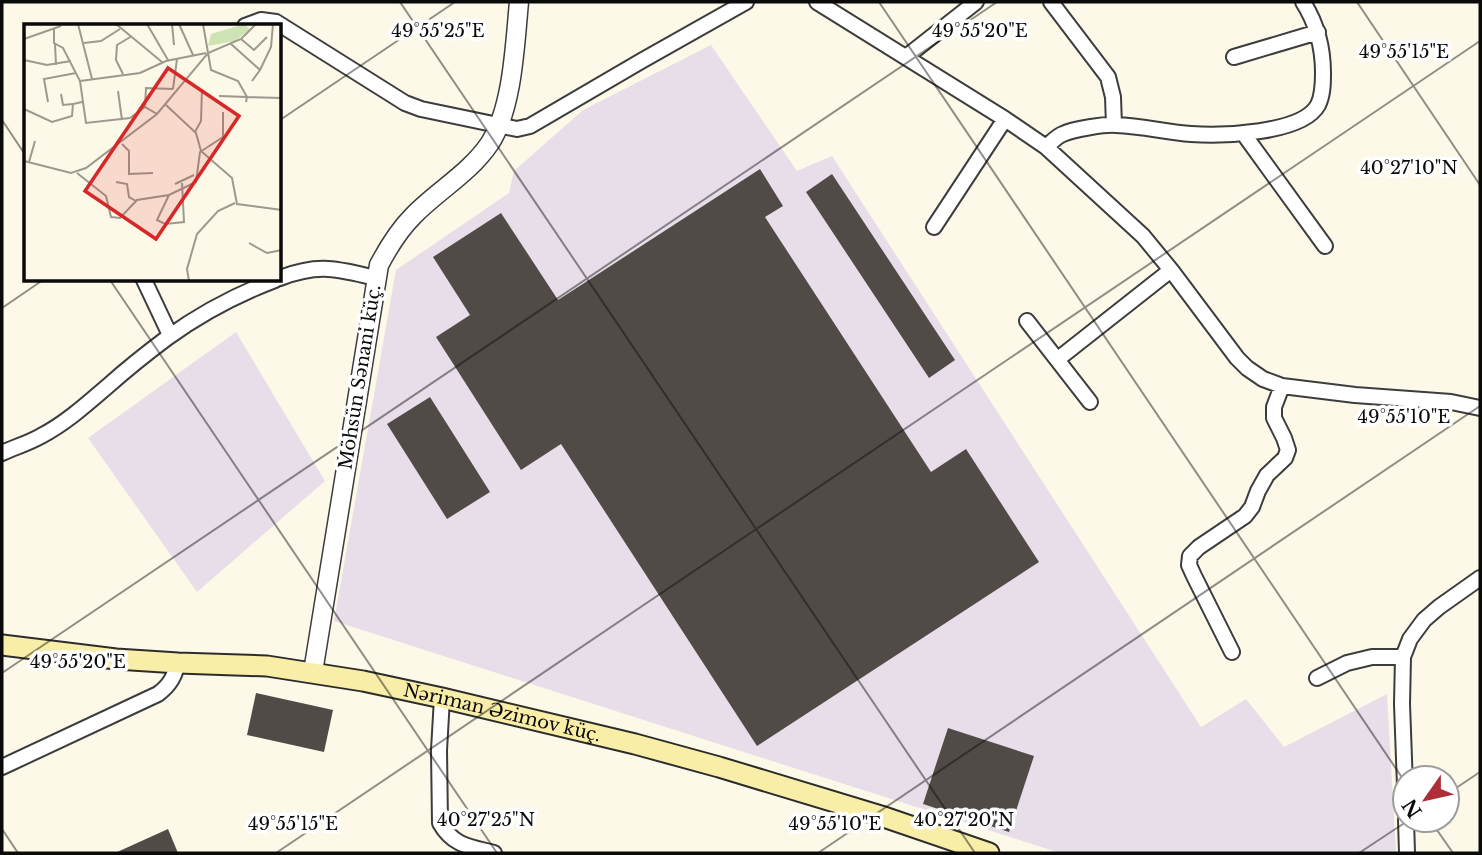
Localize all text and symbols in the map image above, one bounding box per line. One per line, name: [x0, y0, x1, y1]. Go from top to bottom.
text: 49°55'25"E: [391, 20, 485, 42]
text: 49°55'20"E: [932, 20, 1028, 42]
inset map: [24, 24, 282, 282]
text: 49°55'15"E: [1359, 41, 1449, 63]
text: 40°27'10"N: [1360, 157, 1458, 179]
street label: Möhsün Sənani küç.: [335, 283, 385, 471]
text: 49°55'10"E: [1358, 406, 1450, 428]
text: 49°55'20"E: [30, 651, 126, 673]
street label: Nəriman Əzimov küç.: [402, 679, 603, 746]
north arrow: [1391, 764, 1461, 834]
text: N: [1398, 794, 1427, 822]
text: 40°27'25"N: [437, 809, 535, 831]
text: 40°27'20"N: [914, 809, 1014, 831]
text: 49°55'15"E: [248, 813, 338, 835]
text: 49°55'10"E: [789, 813, 881, 835]

